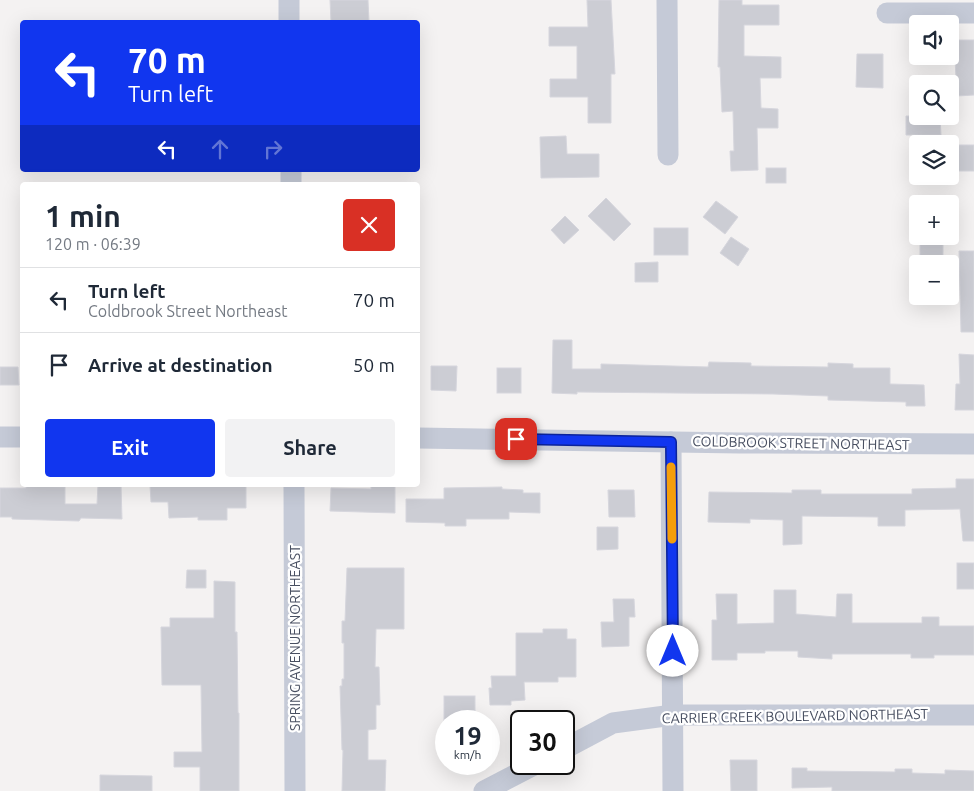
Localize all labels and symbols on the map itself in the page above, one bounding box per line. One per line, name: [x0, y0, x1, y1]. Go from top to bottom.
pin: [495, 418, 537, 460]
street label: COLDBROOK STREET NORTHEAST: [692, 433, 910, 453]
street label: SPRING AVENUE NORTHEAST: [287, 545, 303, 731]
position arrow: [646, 624, 698, 676]
street label: CARRIER CREEK BOULEVARD NORTHEAST: [662, 706, 929, 726]
speed limit sign: 30: [510, 710, 575, 775]

